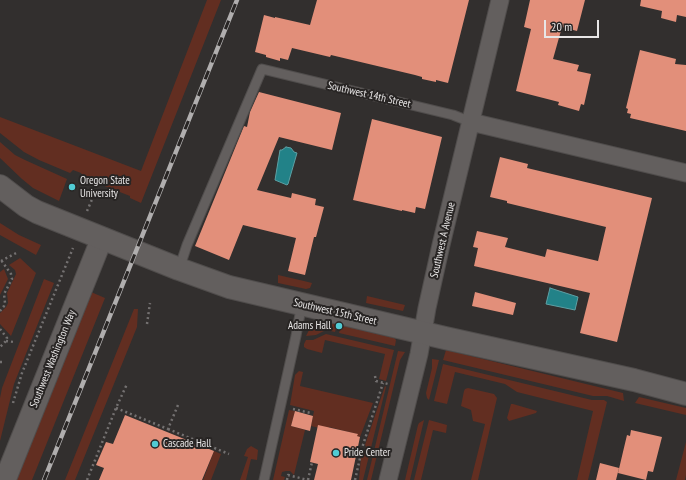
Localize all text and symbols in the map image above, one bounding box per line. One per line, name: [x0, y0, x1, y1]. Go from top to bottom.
scale bar: [546, 12, 601, 38]
text: 20 m: [551, 19, 572, 34]
street label: Southwest 14th Street: [326, 79, 412, 111]
place label: Oregon State University: [80, 174, 130, 200]
marker: Oregon State University: [67, 182, 77, 192]
street label: Southwest A Avenue: [428, 201, 458, 279]
street label: Southwest 15th Street: [292, 296, 378, 328]
street label: Southwest Washington Way: [27, 308, 79, 410]
place label: Adams Hall: [288, 319, 331, 333]
marker: Adams Hall: [334, 321, 344, 331]
place label: Cascade Hall: [163, 437, 211, 451]
marker: Cascade Hall: [150, 439, 160, 449]
place label: Pride Center: [344, 446, 390, 460]
marker: Pride Center: [331, 448, 341, 458]

